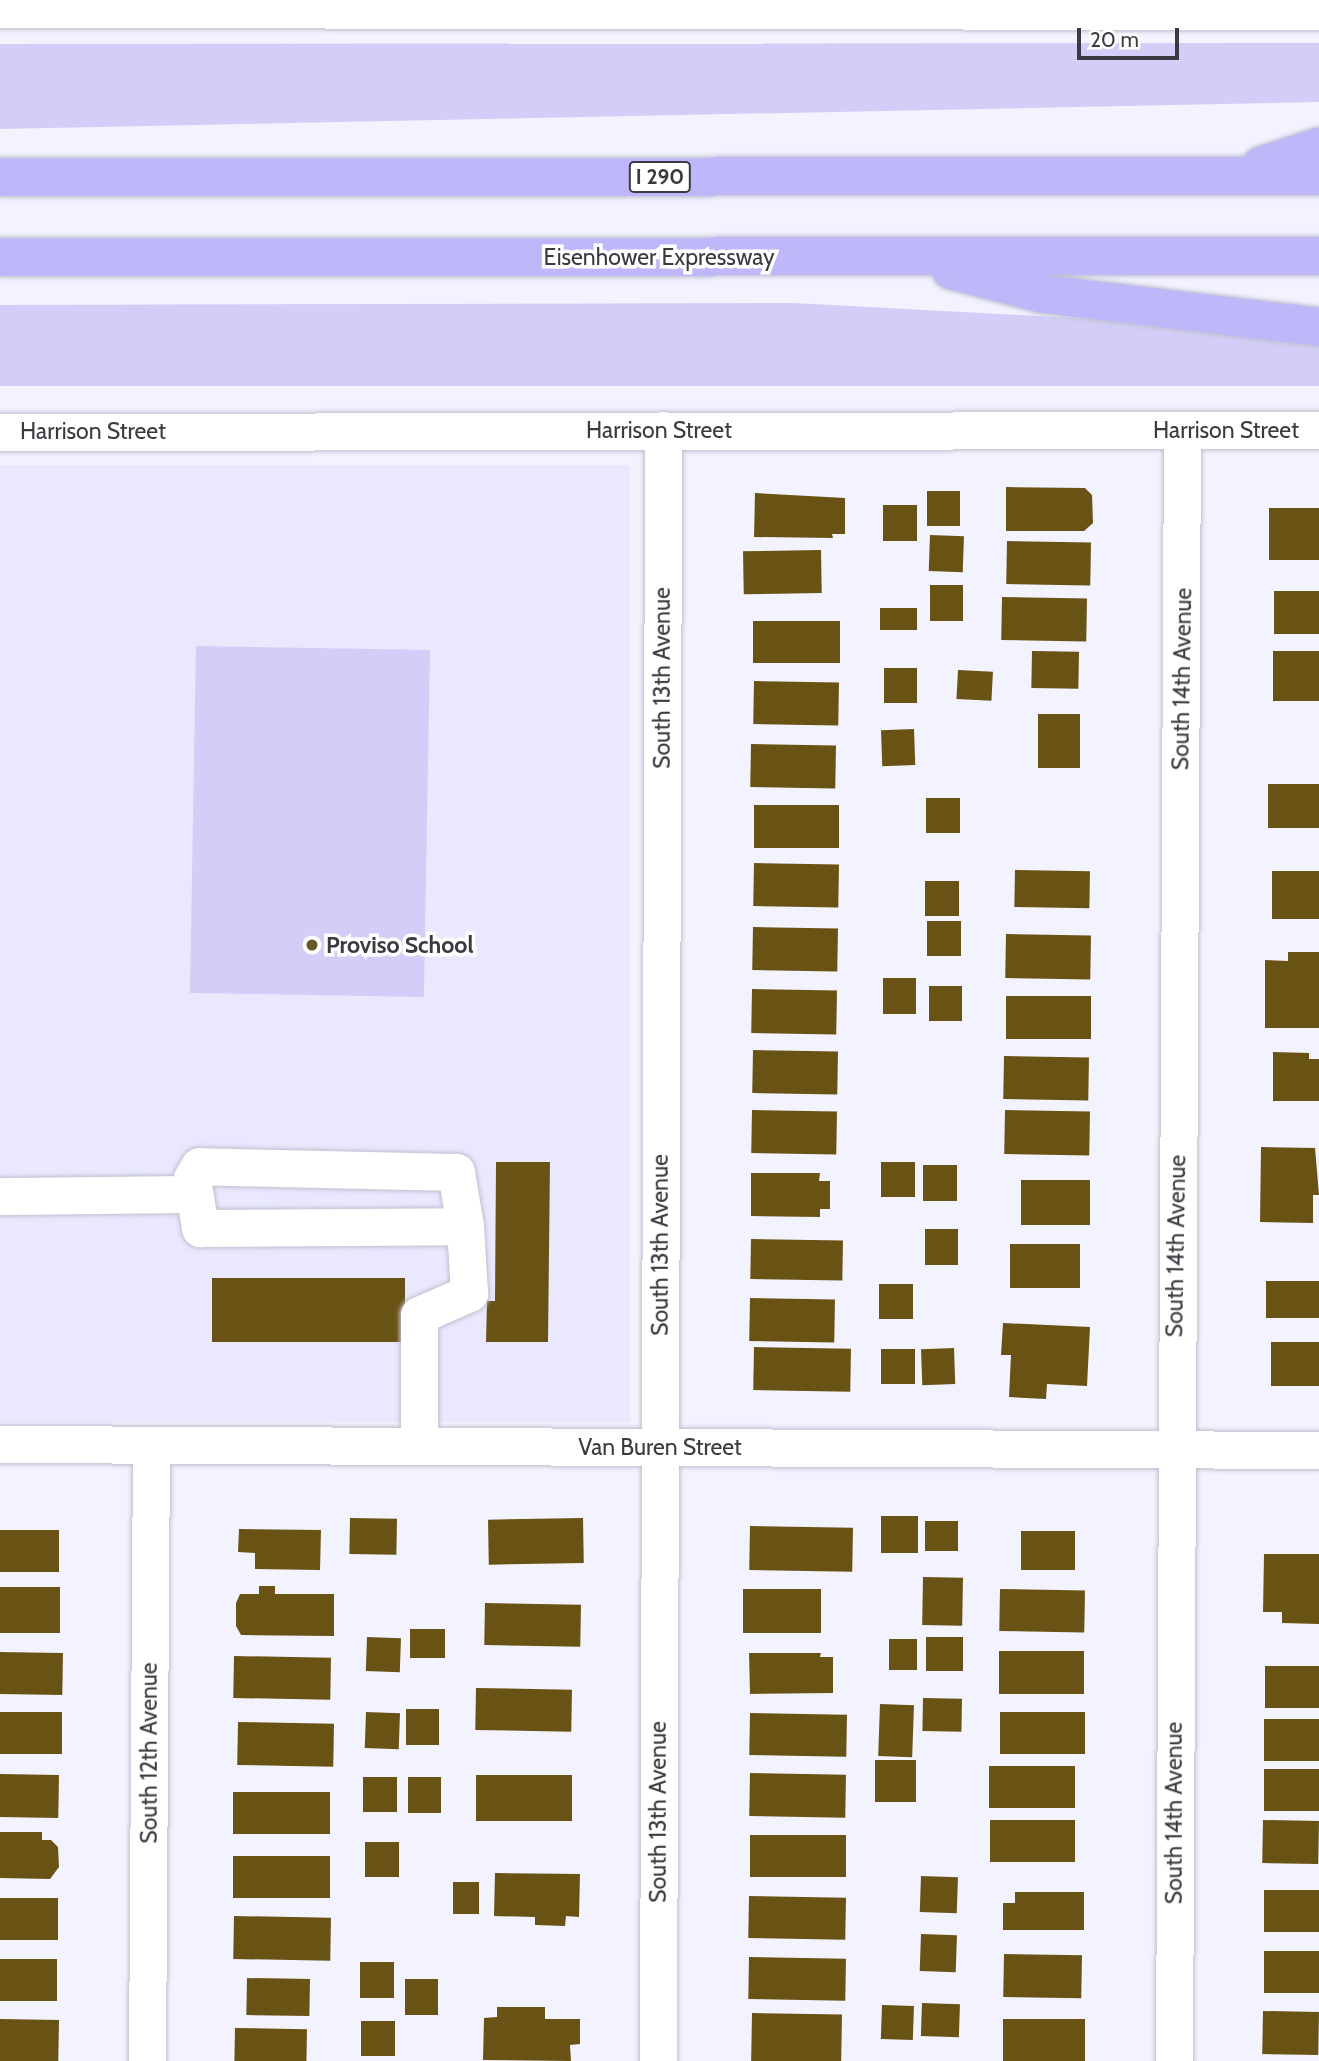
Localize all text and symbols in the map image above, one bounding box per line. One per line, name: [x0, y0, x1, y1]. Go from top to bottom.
scale bar: [1081, 14, 1182, 58]
text: 20 m: [1090, 27, 1139, 52]
road number: I 290: [628, 160, 692, 194]
street label: Eisenhower Expressway: [543, 243, 775, 271]
street label: Harrison Street: [586, 416, 732, 444]
street label: Harrison Street: [1153, 416, 1299, 444]
street label: Harrison Street: [20, 417, 166, 445]
street label: South 13th Avenue: [648, 587, 676, 769]
street label: South 14th Avenue: [1167, 587, 1197, 771]
place label: Proviso School: [326, 931, 473, 959]
marker: Proviso School: [304, 937, 320, 953]
street label: South 13th Avenue: [646, 1154, 674, 1336]
street label: South 14th Avenue: [1161, 1154, 1191, 1338]
street label: Van Buren Street: [578, 1433, 742, 1461]
street label: South 12th Avenue: [135, 1662, 163, 1844]
street label: South 13th Avenue: [644, 1721, 672, 1903]
street label: South 14th Avenue: [1160, 1722, 1188, 1904]

